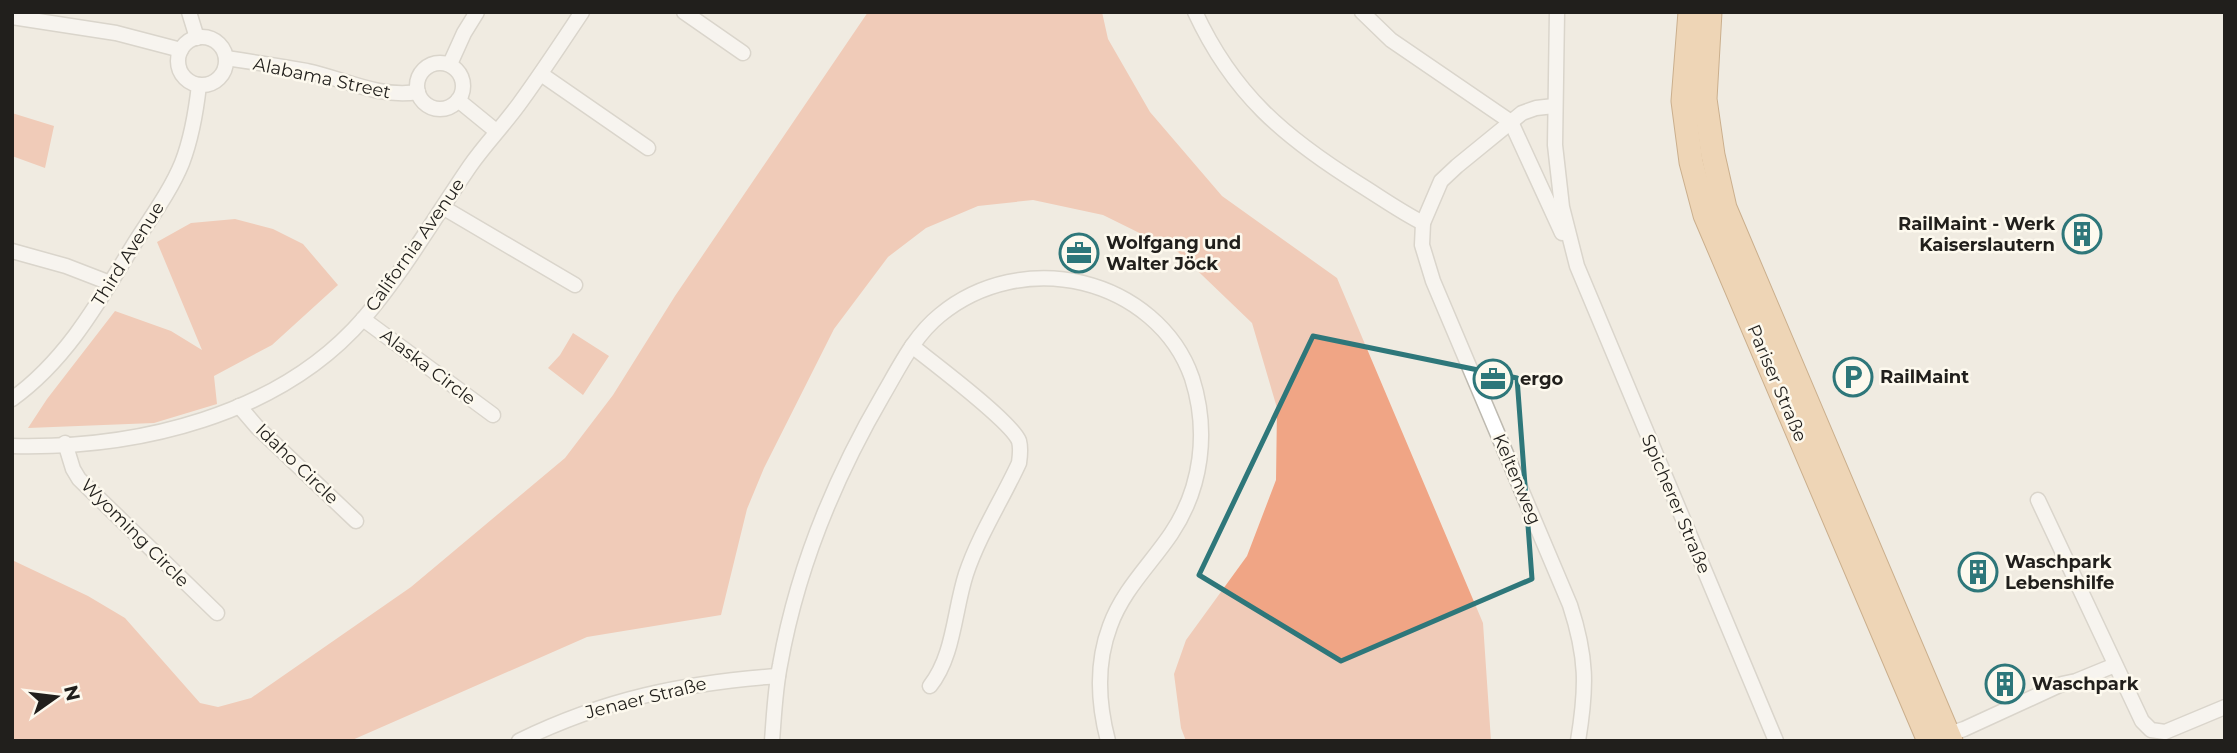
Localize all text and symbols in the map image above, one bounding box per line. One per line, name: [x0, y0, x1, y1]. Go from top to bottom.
street label: Alabama Street: [251, 53, 393, 103]
street label: California Avenue: [361, 174, 469, 316]
street label: Third Avenue: [87, 198, 169, 310]
place label: RailMaint - Werk Kaiserslautern: [1898, 213, 2055, 256]
building icon: RailMaint - Werk Kaiserslautern: [2061, 213, 2103, 255]
office icon: Wolfgang und Walter Jöck: [1058, 232, 1100, 274]
place label: Wolfgang und Walter Jöck: [1106, 232, 1241, 275]
street label: Pariser Straße: [1742, 321, 1812, 445]
street label: Alaska Circle: [376, 324, 480, 410]
parking icon: RailMaint: [1832, 356, 1874, 398]
office icon: ergo: [1472, 358, 1514, 400]
place label: RailMaint: [1880, 366, 1969, 388]
place label: ergo: [1520, 368, 1564, 390]
street label: Idaho Circle: [251, 419, 343, 509]
street label: Keltenweg: [1488, 430, 1546, 528]
street label: Spicherer Straße: [1637, 431, 1715, 577]
street label: Wyoming Circle: [76, 474, 194, 592]
building icon: Waschpark Lebenshilfe: [1957, 551, 1999, 593]
place label: Waschpark Lebenshilfe: [2005, 551, 2114, 594]
north arrow: [21, 662, 91, 732]
building icon: Waschpark: [1984, 663, 2026, 705]
street label: Jenaer Straße: [582, 672, 709, 724]
place label: Waschpark: [2032, 673, 2139, 695]
text: N: [59, 683, 85, 703]

